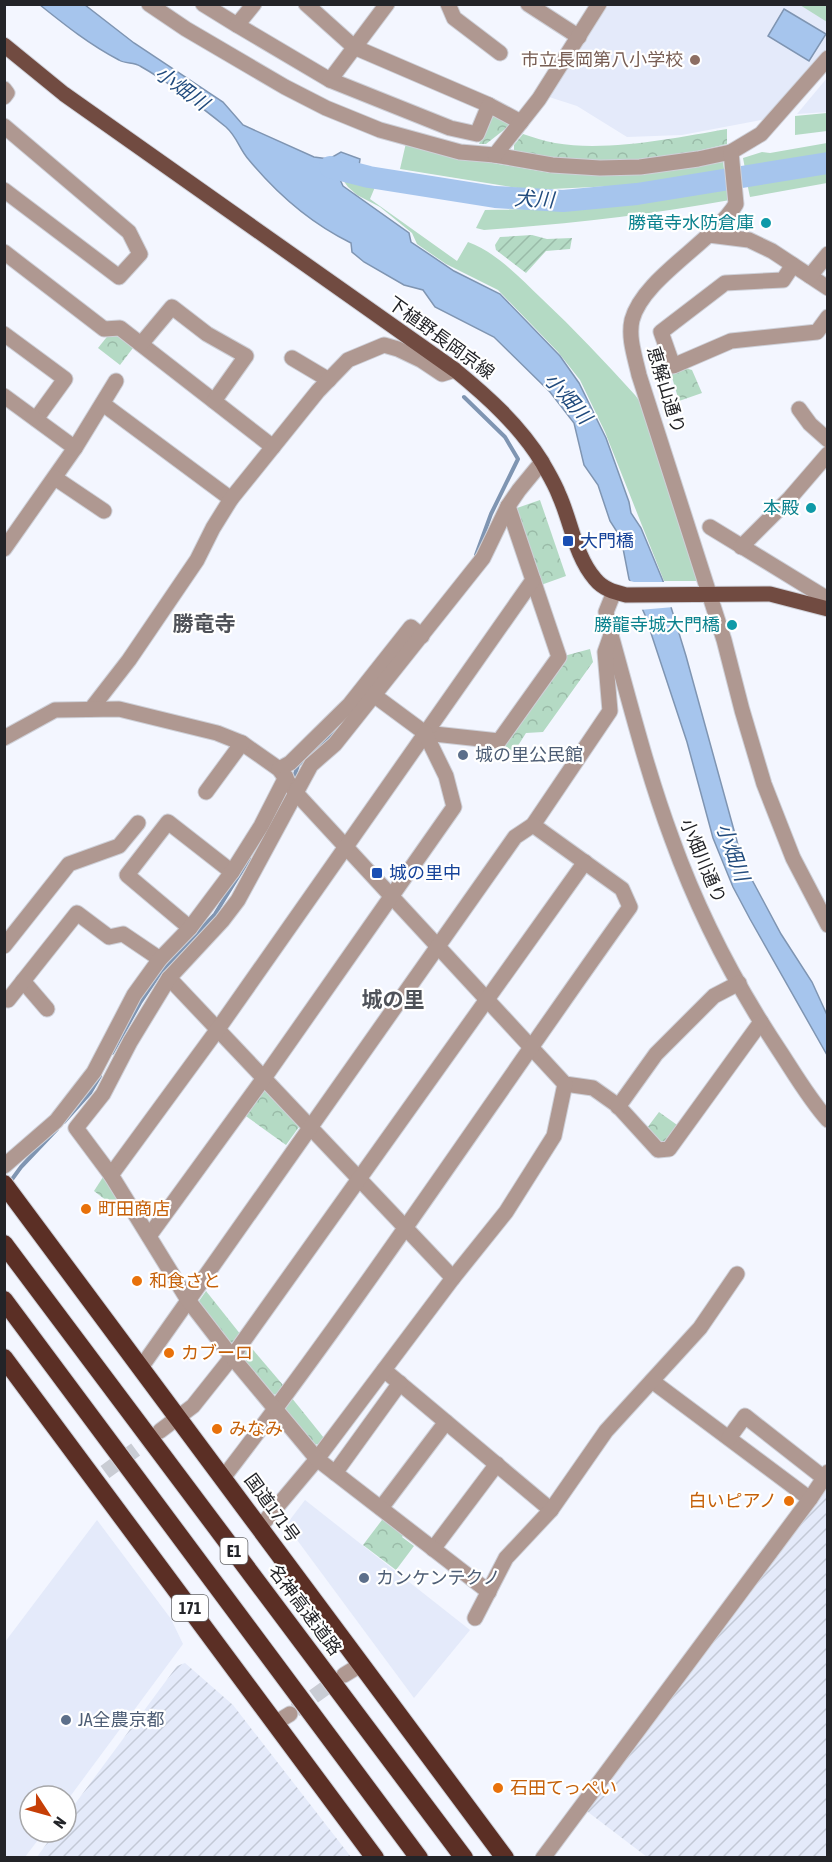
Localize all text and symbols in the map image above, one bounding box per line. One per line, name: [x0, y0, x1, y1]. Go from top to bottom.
place label: 市立長岡第八小学校: [521, 49, 683, 70]
marker: 市立長岡第八小学校: [688, 53, 702, 67]
water label: 小畑川: [151, 61, 215, 116]
water label: 犬川: [513, 186, 557, 211]
place label: 勝竜寺水防倉庫: [628, 212, 754, 233]
marker: 勝竜寺水防倉庫: [759, 216, 773, 230]
street label: 下植野長岡京線: [384, 292, 498, 383]
street label: 恵解山通り: [643, 344, 690, 436]
water label: 小畑川: [540, 367, 598, 429]
place label: 本殿: [763, 497, 799, 518]
marker: 本殿: [804, 501, 818, 515]
place label: 大門橋: [580, 530, 634, 551]
marker: 大門橋: [561, 534, 575, 548]
district label: 勝竜寺: [173, 611, 236, 635]
place label: 勝龍寺城大門橋: [594, 614, 720, 635]
marker: 勝龍寺城大門橋: [725, 618, 739, 632]
place label: 城の里公民館: [475, 744, 583, 765]
marker: 城の里公民館: [456, 748, 470, 762]
street label: 小畑川通り: [676, 815, 731, 906]
water label: 小畑川: [712, 820, 755, 886]
place label: 城の里中: [389, 862, 461, 883]
marker: 城の里中: [370, 866, 384, 880]
district label: 城の里: [362, 987, 425, 1011]
place label: 町田商店: [98, 1198, 170, 1219]
marker: 町田商店: [79, 1202, 93, 1216]
place label: 和食さと: [149, 1270, 221, 1291]
marker: 和食さと: [130, 1274, 144, 1288]
place label: カブーロ: [181, 1342, 253, 1363]
marker: カブーロ: [162, 1346, 176, 1360]
place label: みなみ: [229, 1418, 283, 1439]
marker: みなみ: [210, 1422, 224, 1436]
street label: 国道171号: [241, 1469, 304, 1546]
place label: 白いピアノ: [689, 1490, 777, 1511]
marker: 白いピアノ: [782, 1494, 796, 1508]
road number: E1: [220, 1538, 248, 1564]
street label: 名神高速道路: [265, 1560, 346, 1659]
place label: カンケンテクノ: [376, 1567, 500, 1588]
marker: カンケンテクノ: [357, 1571, 371, 1585]
road number: 171: [172, 1595, 208, 1621]
place label: JA全農京都: [78, 1709, 165, 1730]
marker: JA全農京都: [59, 1713, 73, 1727]
place label: 石田てっぺい: [510, 1777, 617, 1798]
marker: 石田てっぺい: [491, 1781, 505, 1795]
north arrow: [18, 1784, 78, 1844]
text: N: [50, 1814, 70, 1832]

